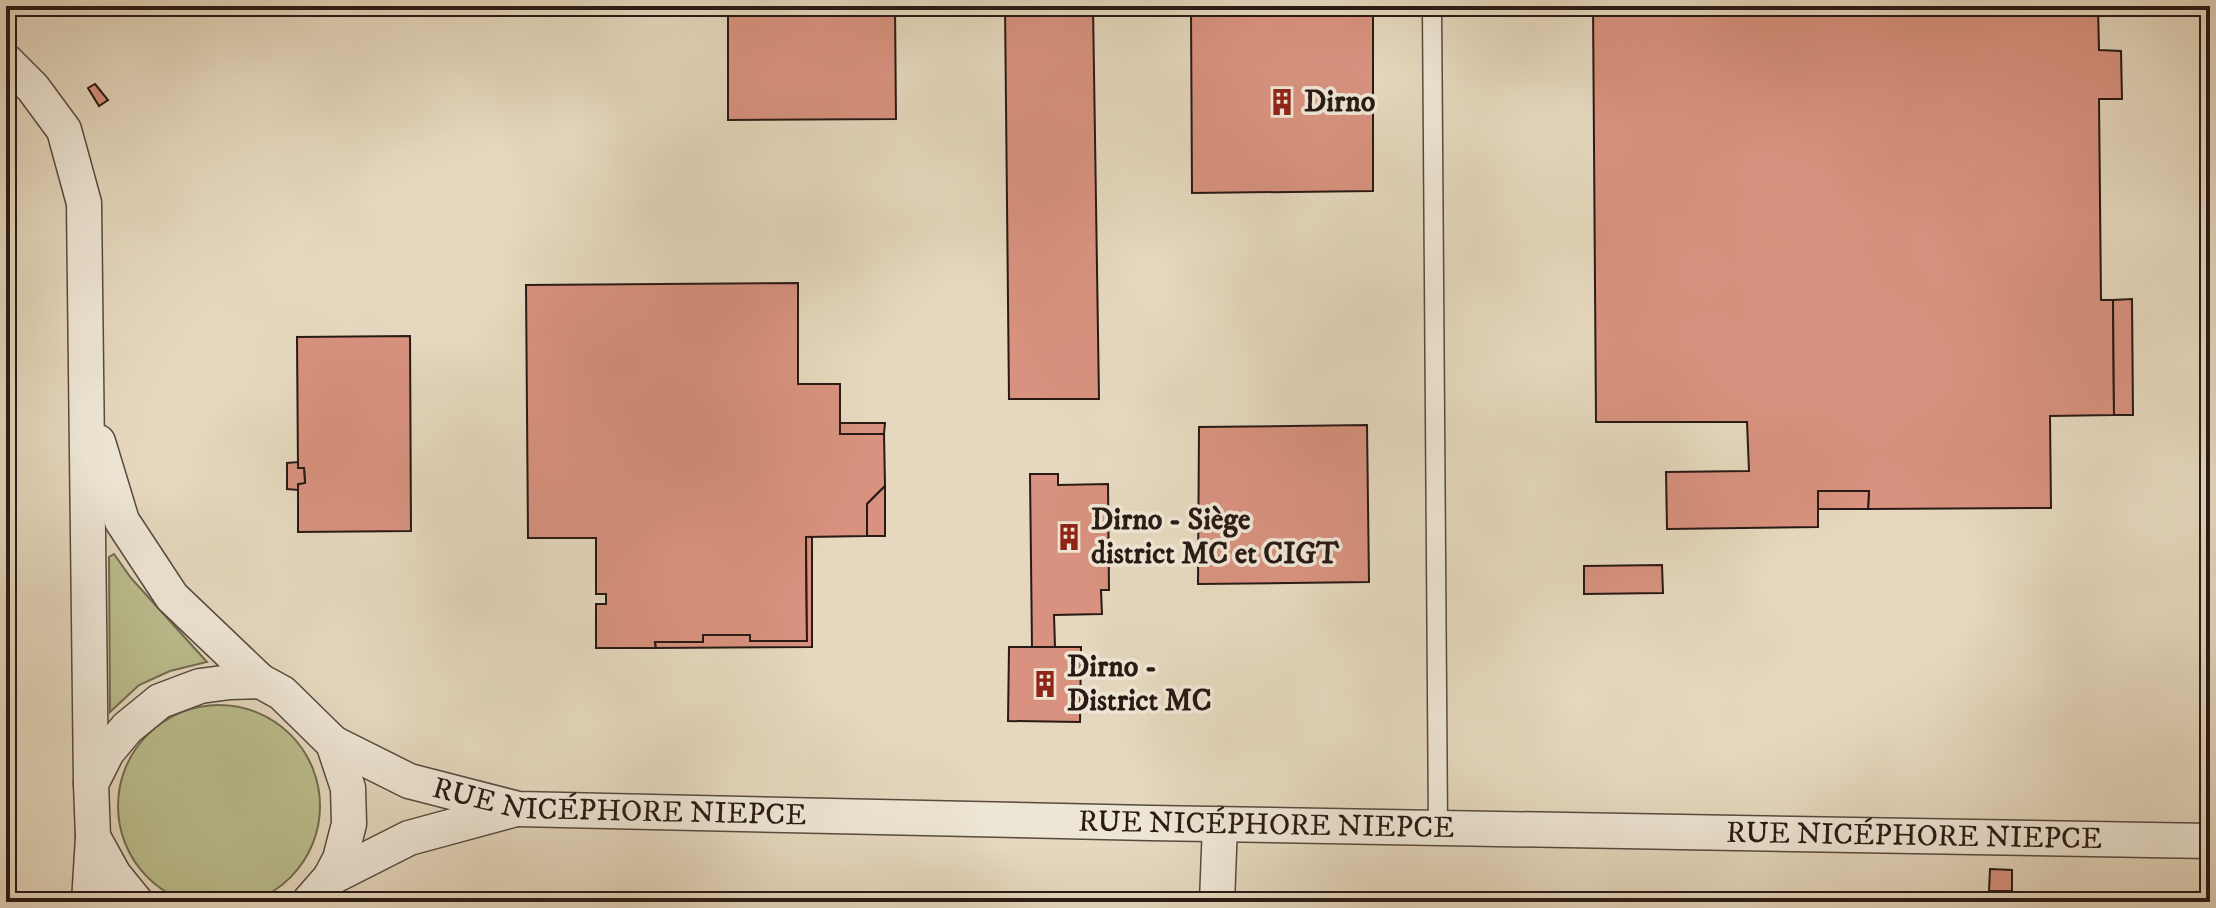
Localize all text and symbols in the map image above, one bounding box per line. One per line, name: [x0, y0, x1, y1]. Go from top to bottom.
place label: Dirno: [1304, 84, 1375, 121]
building icon: Dirno: [1267, 87, 1297, 117]
place label: Dirno - Siège district MC et CIGT: [1091, 502, 1339, 573]
building icon: Dirno - Siège district MC et CIGT: [1054, 522, 1084, 552]
place label: Dirno - District MC: [1067, 649, 1212, 720]
building icon: Dirno - District MC: [1030, 669, 1060, 699]
street label: RUE NICÉPHORE NIEPCE: [429, 769, 807, 834]
street label: RUE NICÉPHORE NIEPCE: [1078, 803, 1455, 847]
street label: RUE NICÉPHORE NIEPCE: [1726, 814, 2103, 858]

